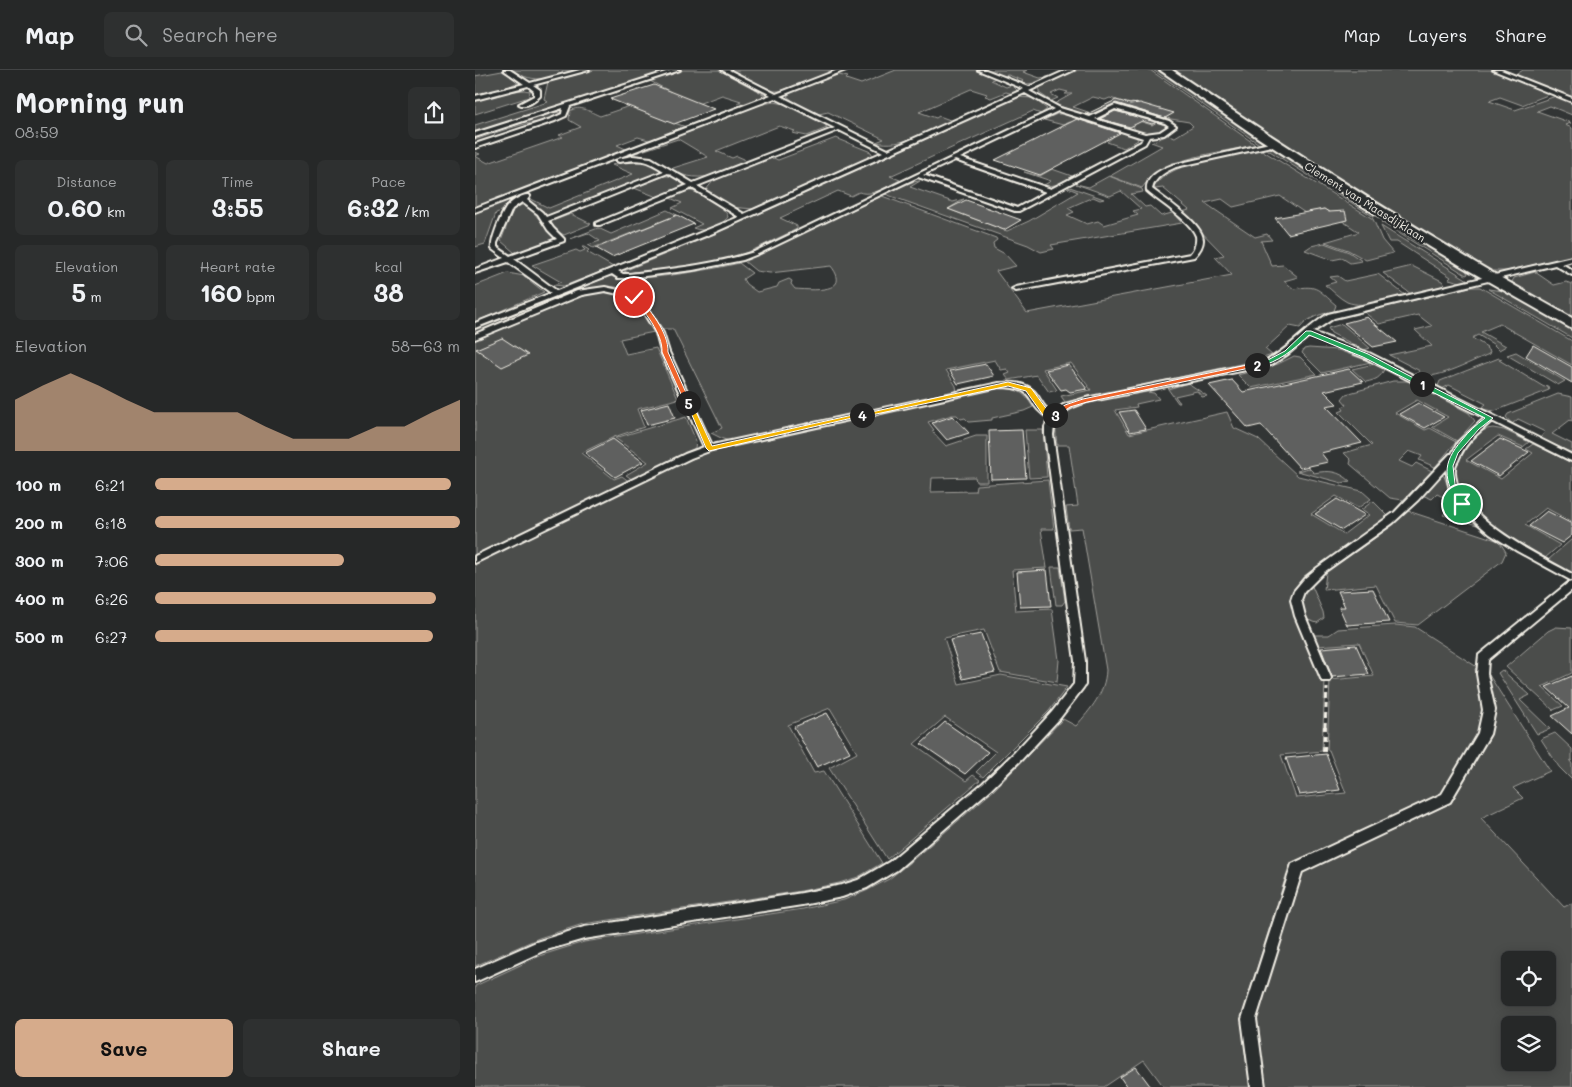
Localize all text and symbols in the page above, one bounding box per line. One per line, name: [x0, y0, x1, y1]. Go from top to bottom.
search box: [104, 12, 454, 57]
text: Map: [25, 19, 74, 50]
icon: search: [122, 21, 150, 49]
text: Search here: [162, 22, 278, 47]
text: Map: [1344, 23, 1380, 47]
text: Layers: [1408, 23, 1467, 47]
text: Share: [1495, 23, 1547, 47]
text: Morning run: [15, 84, 184, 120]
button: share: [408, 87, 460, 139]
text: 08:59: [15, 121, 58, 142]
street label: Clement van Maasdijklaan: [1302, 158, 1429, 245]
text: Distance: [56, 172, 117, 191]
text: Time: [222, 172, 253, 191]
text: Pace: [371, 172, 406, 191]
text: 0.60: [47, 191, 102, 223]
text: 3:55: [211, 191, 264, 223]
text: 6:32: [347, 191, 399, 223]
text: km: [102, 202, 126, 221]
text: /km: [399, 202, 430, 221]
text: Elevation: [55, 257, 118, 276]
text: Heart rate: [200, 257, 275, 276]
text: kcal: [375, 257, 402, 276]
text: 5: [71, 276, 86, 308]
text: 160: [200, 276, 242, 308]
text: 38: [373, 276, 404, 308]
pin: [613, 276, 655, 318]
icon: check: [620, 283, 648, 311]
text: m: [86, 287, 102, 306]
text: bpm: [242, 287, 275, 306]
text: Elevation: [15, 335, 87, 356]
text: 58–63 m: [391, 335, 460, 356]
pin: 2: [1245, 352, 1269, 378]
text: 2: [1254, 356, 1261, 375]
pin: 1: [1409, 372, 1435, 396]
text: 1: [1419, 375, 1426, 394]
pin: 5: [675, 390, 701, 416]
text: 5: [684, 394, 693, 413]
pin: 4: [849, 402, 875, 428]
pin: 3: [1043, 402, 1067, 428]
text: 4: [858, 406, 867, 425]
text: 3: [1051, 406, 1060, 425]
text: 100 m: [15, 474, 61, 495]
text: 6:21: [95, 474, 126, 495]
pin: [1441, 483, 1483, 525]
icon: arrive: [1448, 490, 1476, 518]
text: 200 m: [15, 512, 63, 533]
text: 6:18: [95, 512, 126, 533]
text: 300 m: [15, 550, 64, 571]
text: 7:06: [95, 550, 128, 571]
text: 400 m: [15, 588, 64, 609]
text: 6:26: [95, 588, 128, 609]
text: 500 m: [15, 626, 63, 647]
text: 6:27: [95, 626, 127, 647]
map controls: [1501, 951, 1556, 1071]
button: locate: [1501, 951, 1556, 1006]
button: layers: [1501, 1016, 1556, 1071]
button: Save: [15, 1019, 233, 1077]
button: Share: [243, 1019, 460, 1077]

